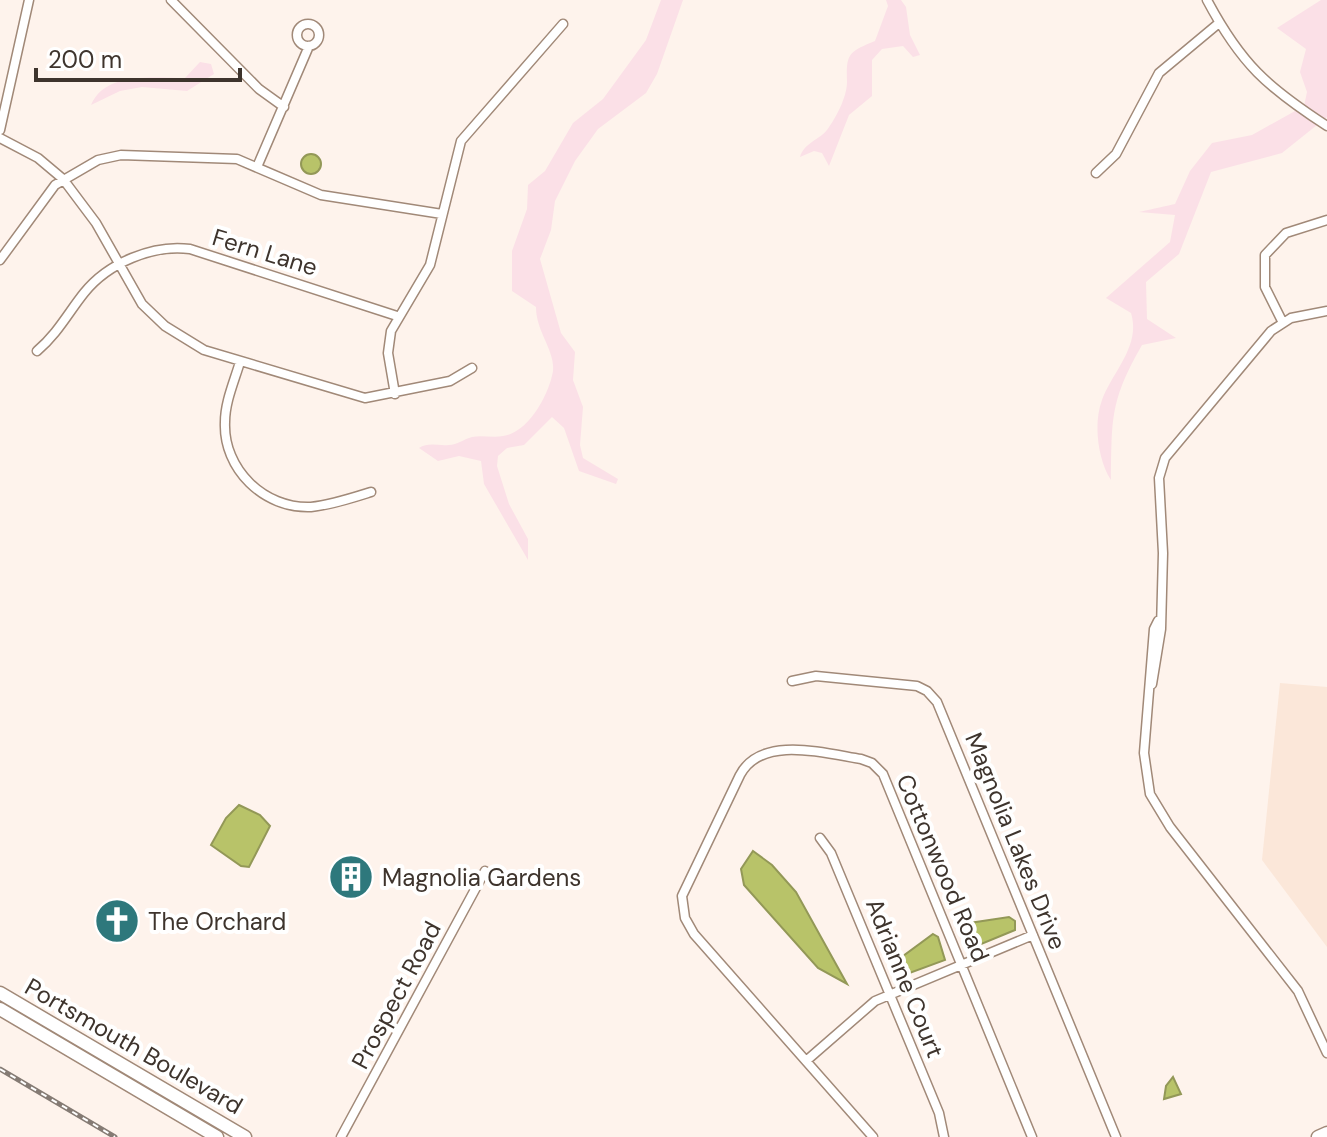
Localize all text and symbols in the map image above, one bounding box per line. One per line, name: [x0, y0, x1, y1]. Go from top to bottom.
scale bar: [36, 32, 240, 82]
text: 200 m: [48, 44, 122, 75]
street label: Fern Lane: [209, 221, 321, 283]
street label: Magnolia Lakes Drive: [958, 728, 1074, 954]
street label: Cottonwood Road: [889, 769, 997, 967]
building icon: Magnolia Gardens: [327, 853, 375, 901]
place label: Magnolia Gardens: [382, 862, 581, 893]
street label: Adrianne Court: [859, 894, 951, 1062]
church icon: The Orchard: [93, 897, 141, 945]
place label: The Orchard: [148, 906, 286, 937]
street label: Prospect Road: [344, 916, 448, 1074]
street label: Portsmouth Boulevard: [20, 971, 248, 1121]

